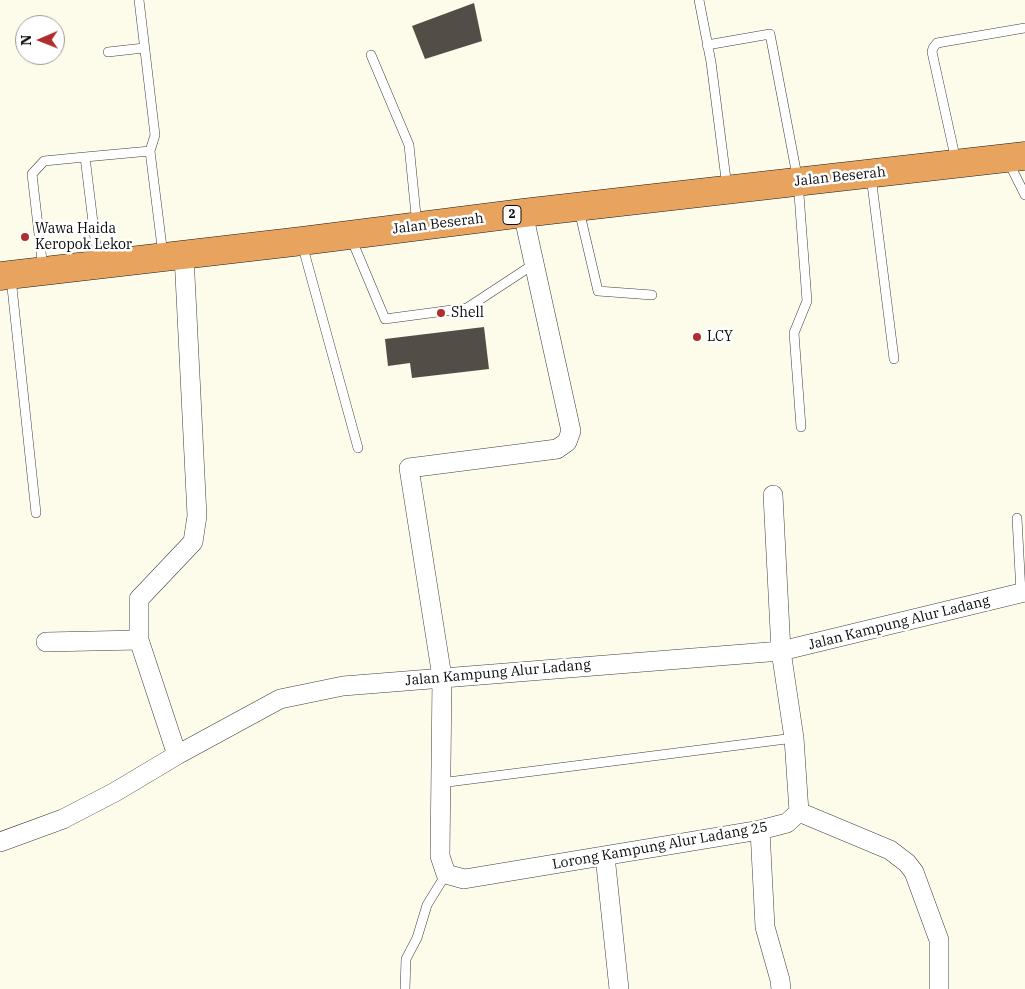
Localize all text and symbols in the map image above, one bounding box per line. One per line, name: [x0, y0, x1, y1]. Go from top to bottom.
north arrow: [15, 15, 65, 65]
text: N: [17, 35, 35, 46]
street label: Jalan Beserah: [793, 164, 887, 190]
road number: 2: [503, 206, 521, 224]
street label: Jalan Beserah: [391, 210, 485, 238]
place label: Wawa Haida Keropok Lekor: [35, 221, 132, 253]
marker: Wawa Haida Keropok Lekor: [19, 231, 31, 243]
place label: Shell: [451, 305, 484, 321]
marker: Shell: [435, 307, 447, 319]
place label: LCY: [707, 329, 733, 345]
marker: LCY: [691, 331, 703, 343]
street label: Jalan Kampung Alur Ladang: [807, 592, 991, 654]
street label: Jalan Kampung Alur Ladang: [405, 657, 591, 689]
street label: Lorong Kampung Alur Ladang 25: [551, 819, 769, 873]

